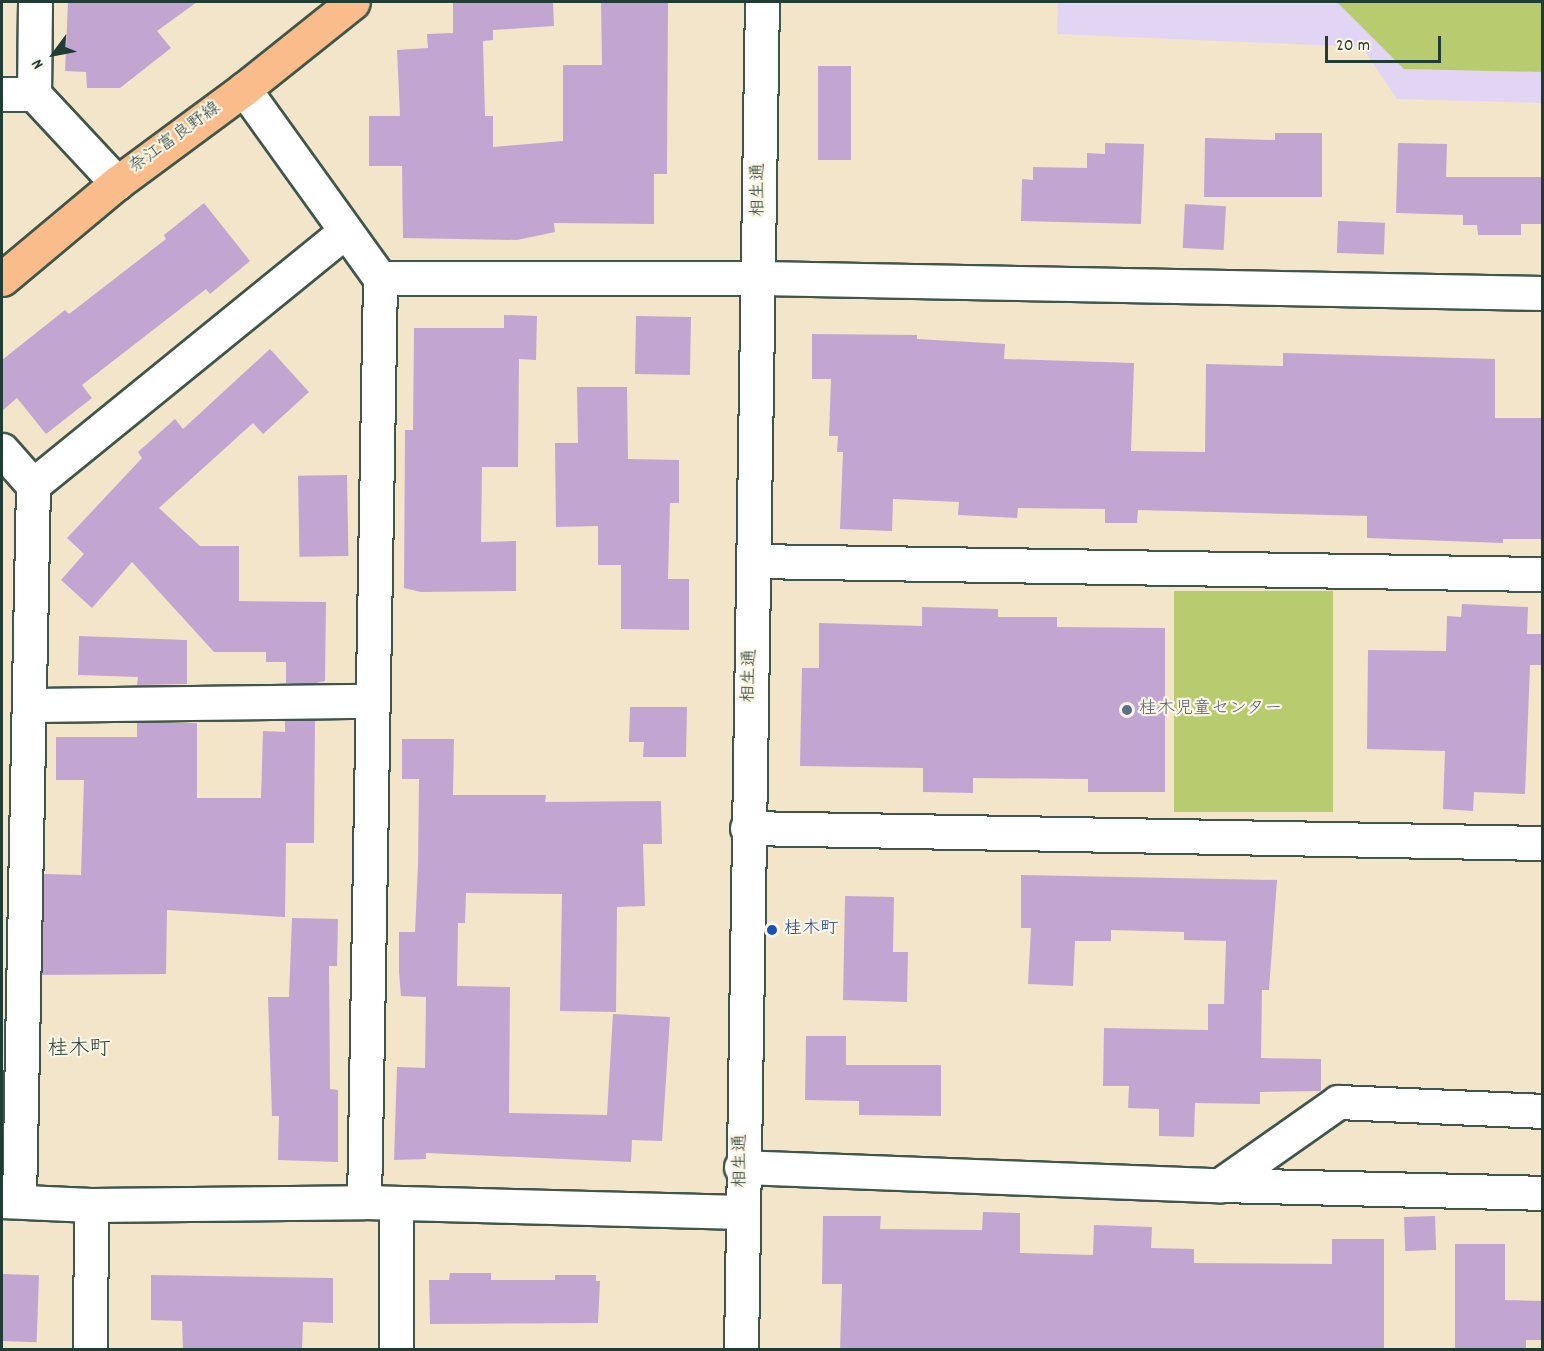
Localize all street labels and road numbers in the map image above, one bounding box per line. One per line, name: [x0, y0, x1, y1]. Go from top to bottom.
street label: 奈江富良野線: [126, 99, 226, 179]
street label: 相生通: [749, 163, 771, 217]
street label: 相生通: [739, 649, 763, 703]
street label: 相生通: [731, 1134, 753, 1188]

